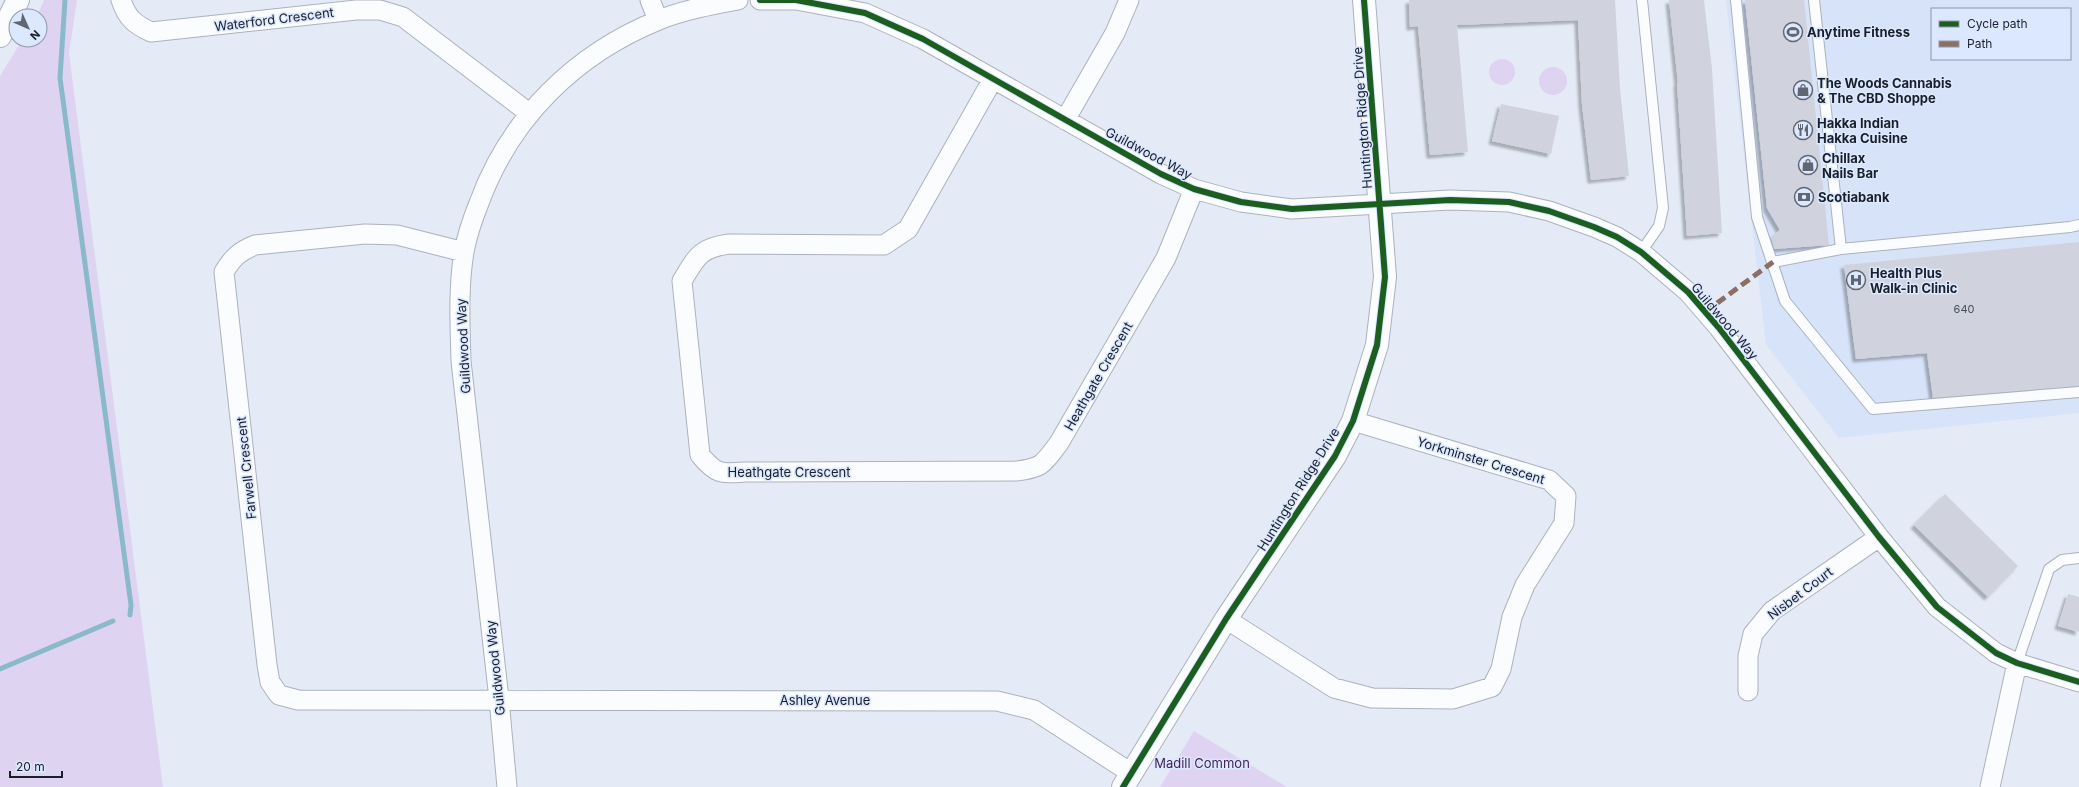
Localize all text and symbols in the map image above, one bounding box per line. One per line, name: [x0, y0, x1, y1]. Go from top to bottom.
street label: Waterford Crescent: [213, 4, 335, 34]
north arrow: [8, 8, 48, 48]
legend: [1931, 8, 2071, 60]
text: Cycle path: [1967, 16, 2028, 31]
sports icon: Anytime Fitness: [1782, 21, 1804, 43]
place label: Anytime Fitness: [1807, 24, 1910, 40]
text: N: [27, 27, 43, 43]
text: Path: [1967, 36, 1992, 51]
street label: Huntington Ridge Drive: [1349, 46, 1375, 190]
place label: The Woods Cannabis & The CBD Shoppe: [1817, 75, 1952, 106]
shop icon: The Woods Cannabis & The CBD Shoppe: [1792, 79, 1814, 101]
place label: Hakka Indian Hakka Cuisine: [1817, 115, 1908, 146]
restaurant icon: Hakka Indian Hakka Cuisine: [1792, 119, 1814, 141]
street label: Guildwood Way: [1103, 123, 1195, 183]
place label: Chillax Nails Bar: [1822, 150, 1879, 181]
shop icon: Chillax Nails Bar: [1797, 154, 1819, 176]
bank icon: Scotiabank: [1793, 186, 1815, 208]
place label: Scotiabank: [1818, 189, 1890, 205]
place label: Health Plus Walk-in Clinic: [1870, 265, 1958, 296]
hospital icon: Health Plus Walk-in Clinic: [1845, 269, 1867, 291]
street label: Guildwood Way: [1688, 279, 1762, 363]
street label: Guildwood Way: [453, 298, 473, 394]
house number: 640: [1954, 302, 1974, 316]
street label: Heathgate Crescent: [1060, 319, 1136, 433]
street label: Farwell Crescent: [233, 416, 259, 520]
street label: Huntington Ridge Drive: [1254, 424, 1342, 554]
street label: Yorkminster Crescent: [1415, 433, 1547, 487]
street label: Heathgate Crescent: [728, 464, 850, 480]
street label: Nisbet Court: [1764, 563, 1836, 623]
street label: Guildwood Way: [482, 620, 508, 716]
street label: Ashley Avenue: [780, 692, 870, 708]
scale bar: [10, 753, 62, 779]
park label: Madill Common: [1154, 755, 1250, 771]
text: 20 m: [16, 759, 45, 774]

